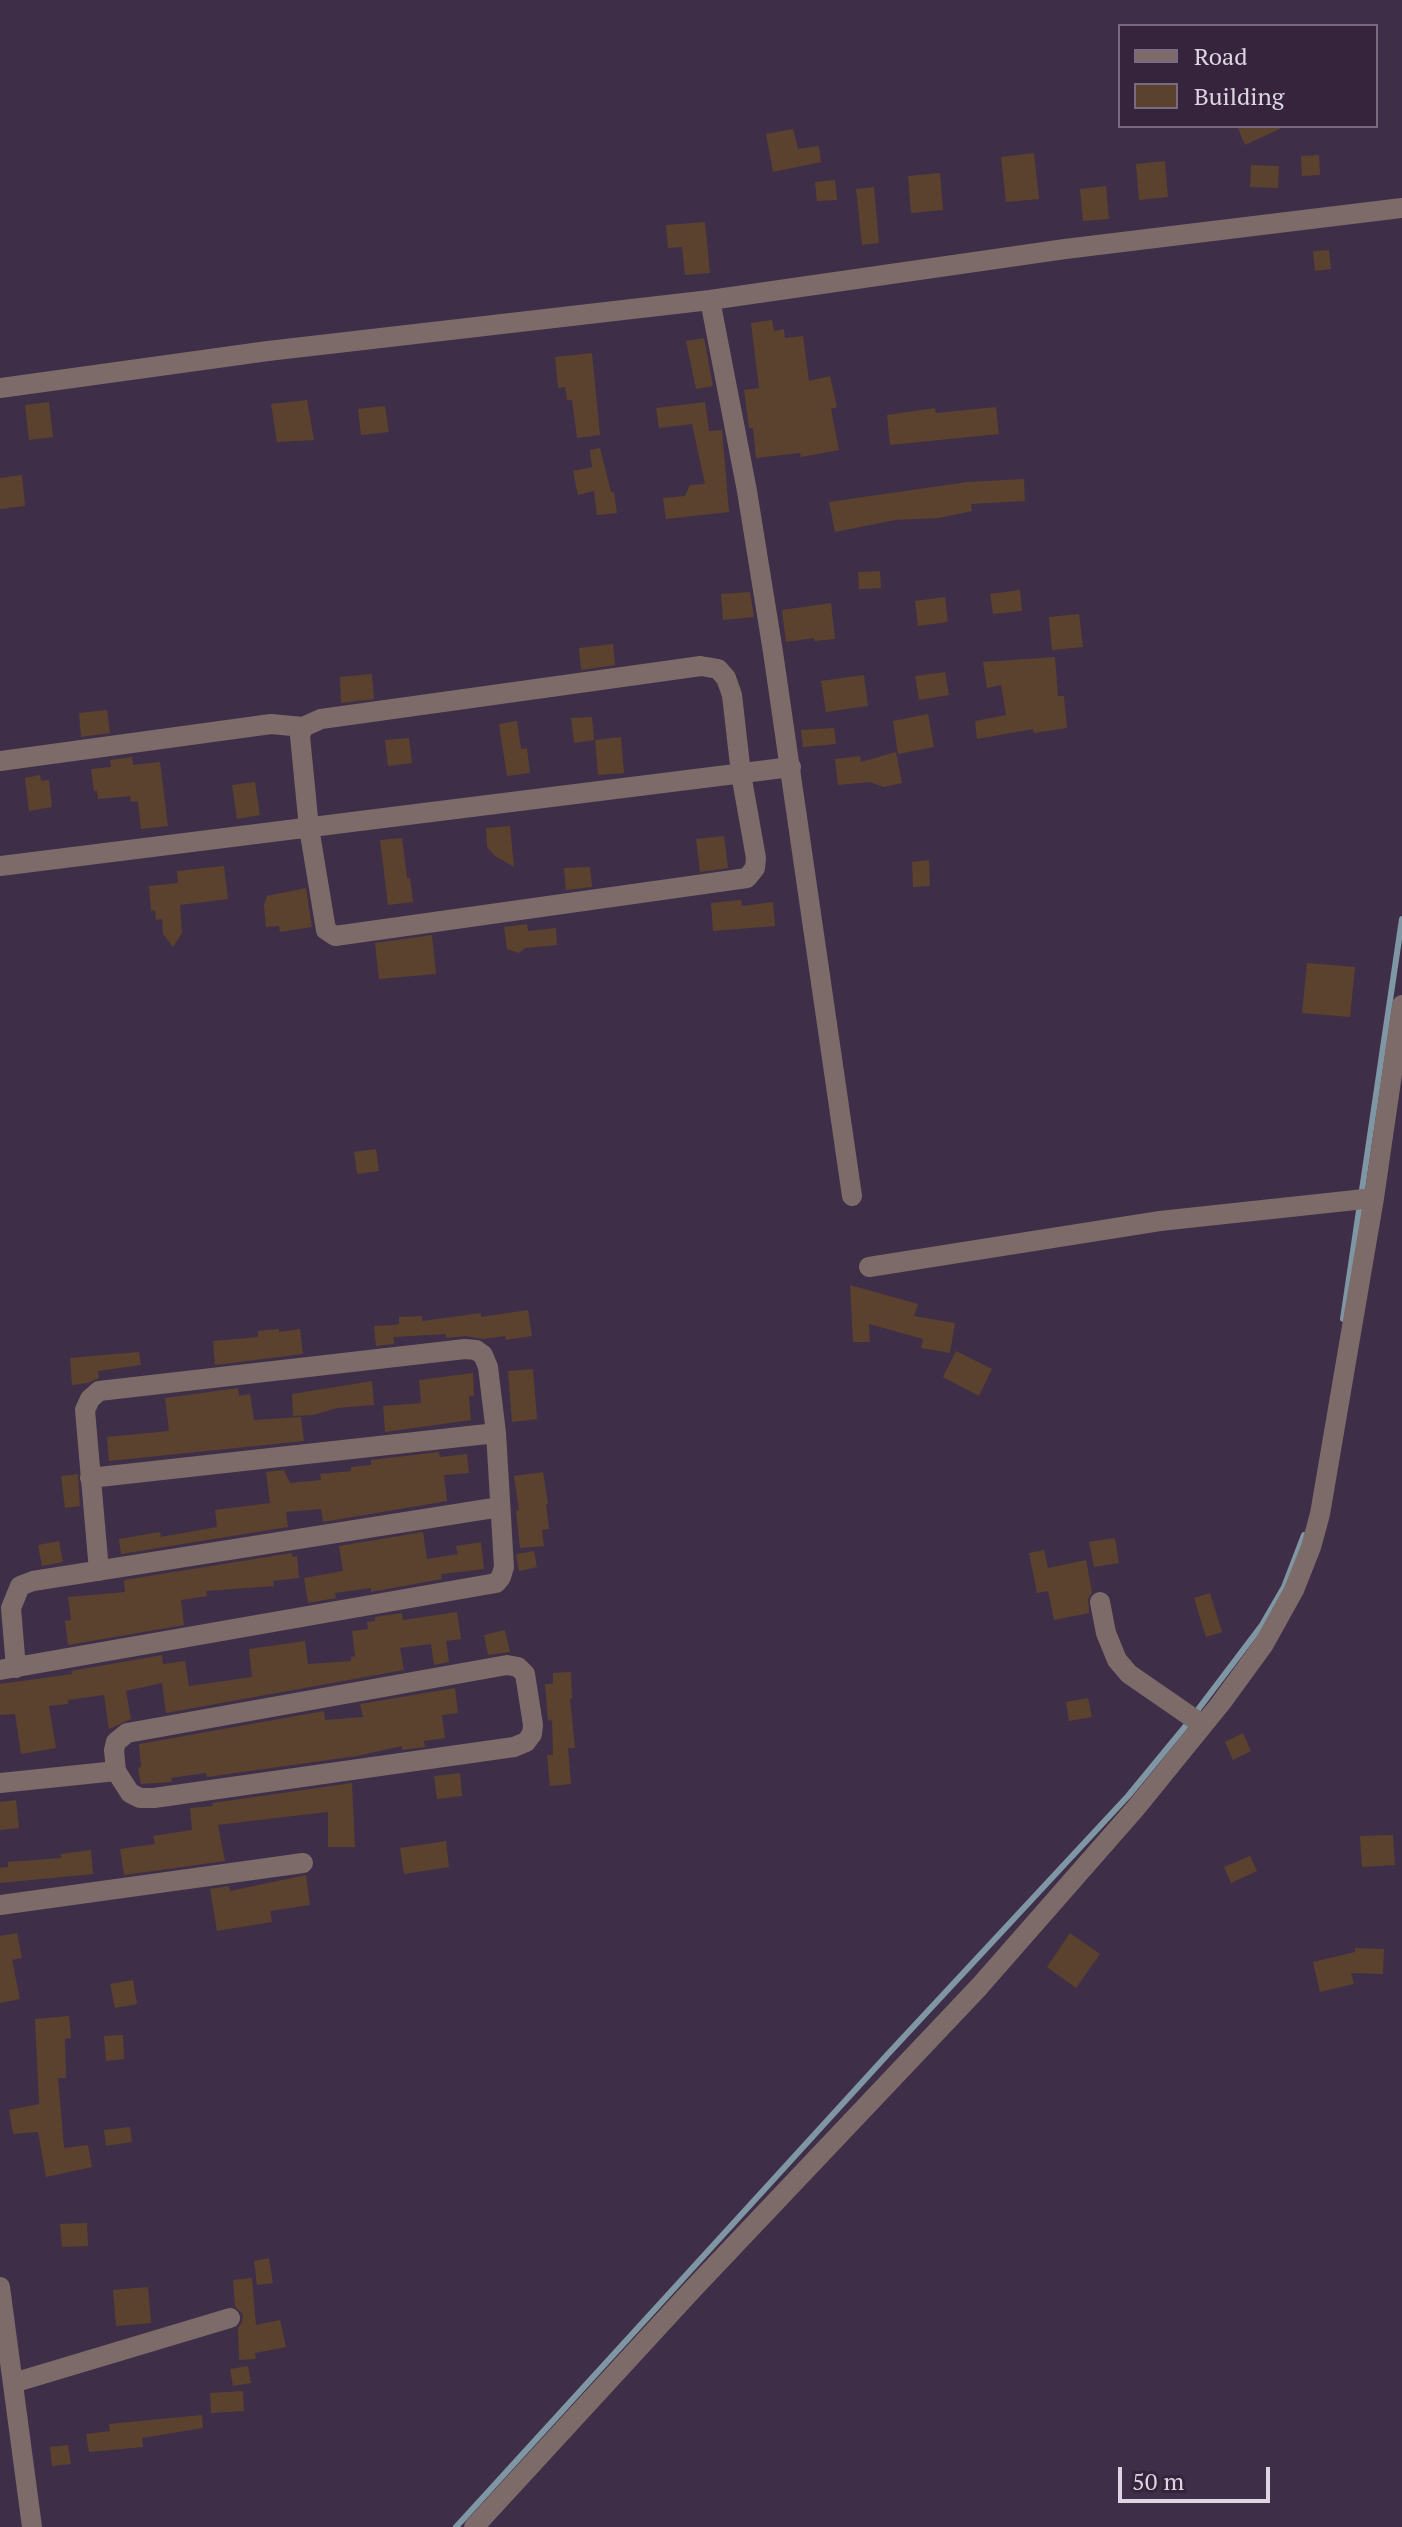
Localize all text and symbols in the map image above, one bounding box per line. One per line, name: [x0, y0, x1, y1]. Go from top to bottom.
legend: [1118, 24, 1378, 128]
text: Road: [1194, 40, 1248, 72]
text: Building: [1194, 80, 1284, 112]
scale bar: [1122, 2451, 1274, 2501]
text: 50 m: [1132, 2465, 1184, 2497]

